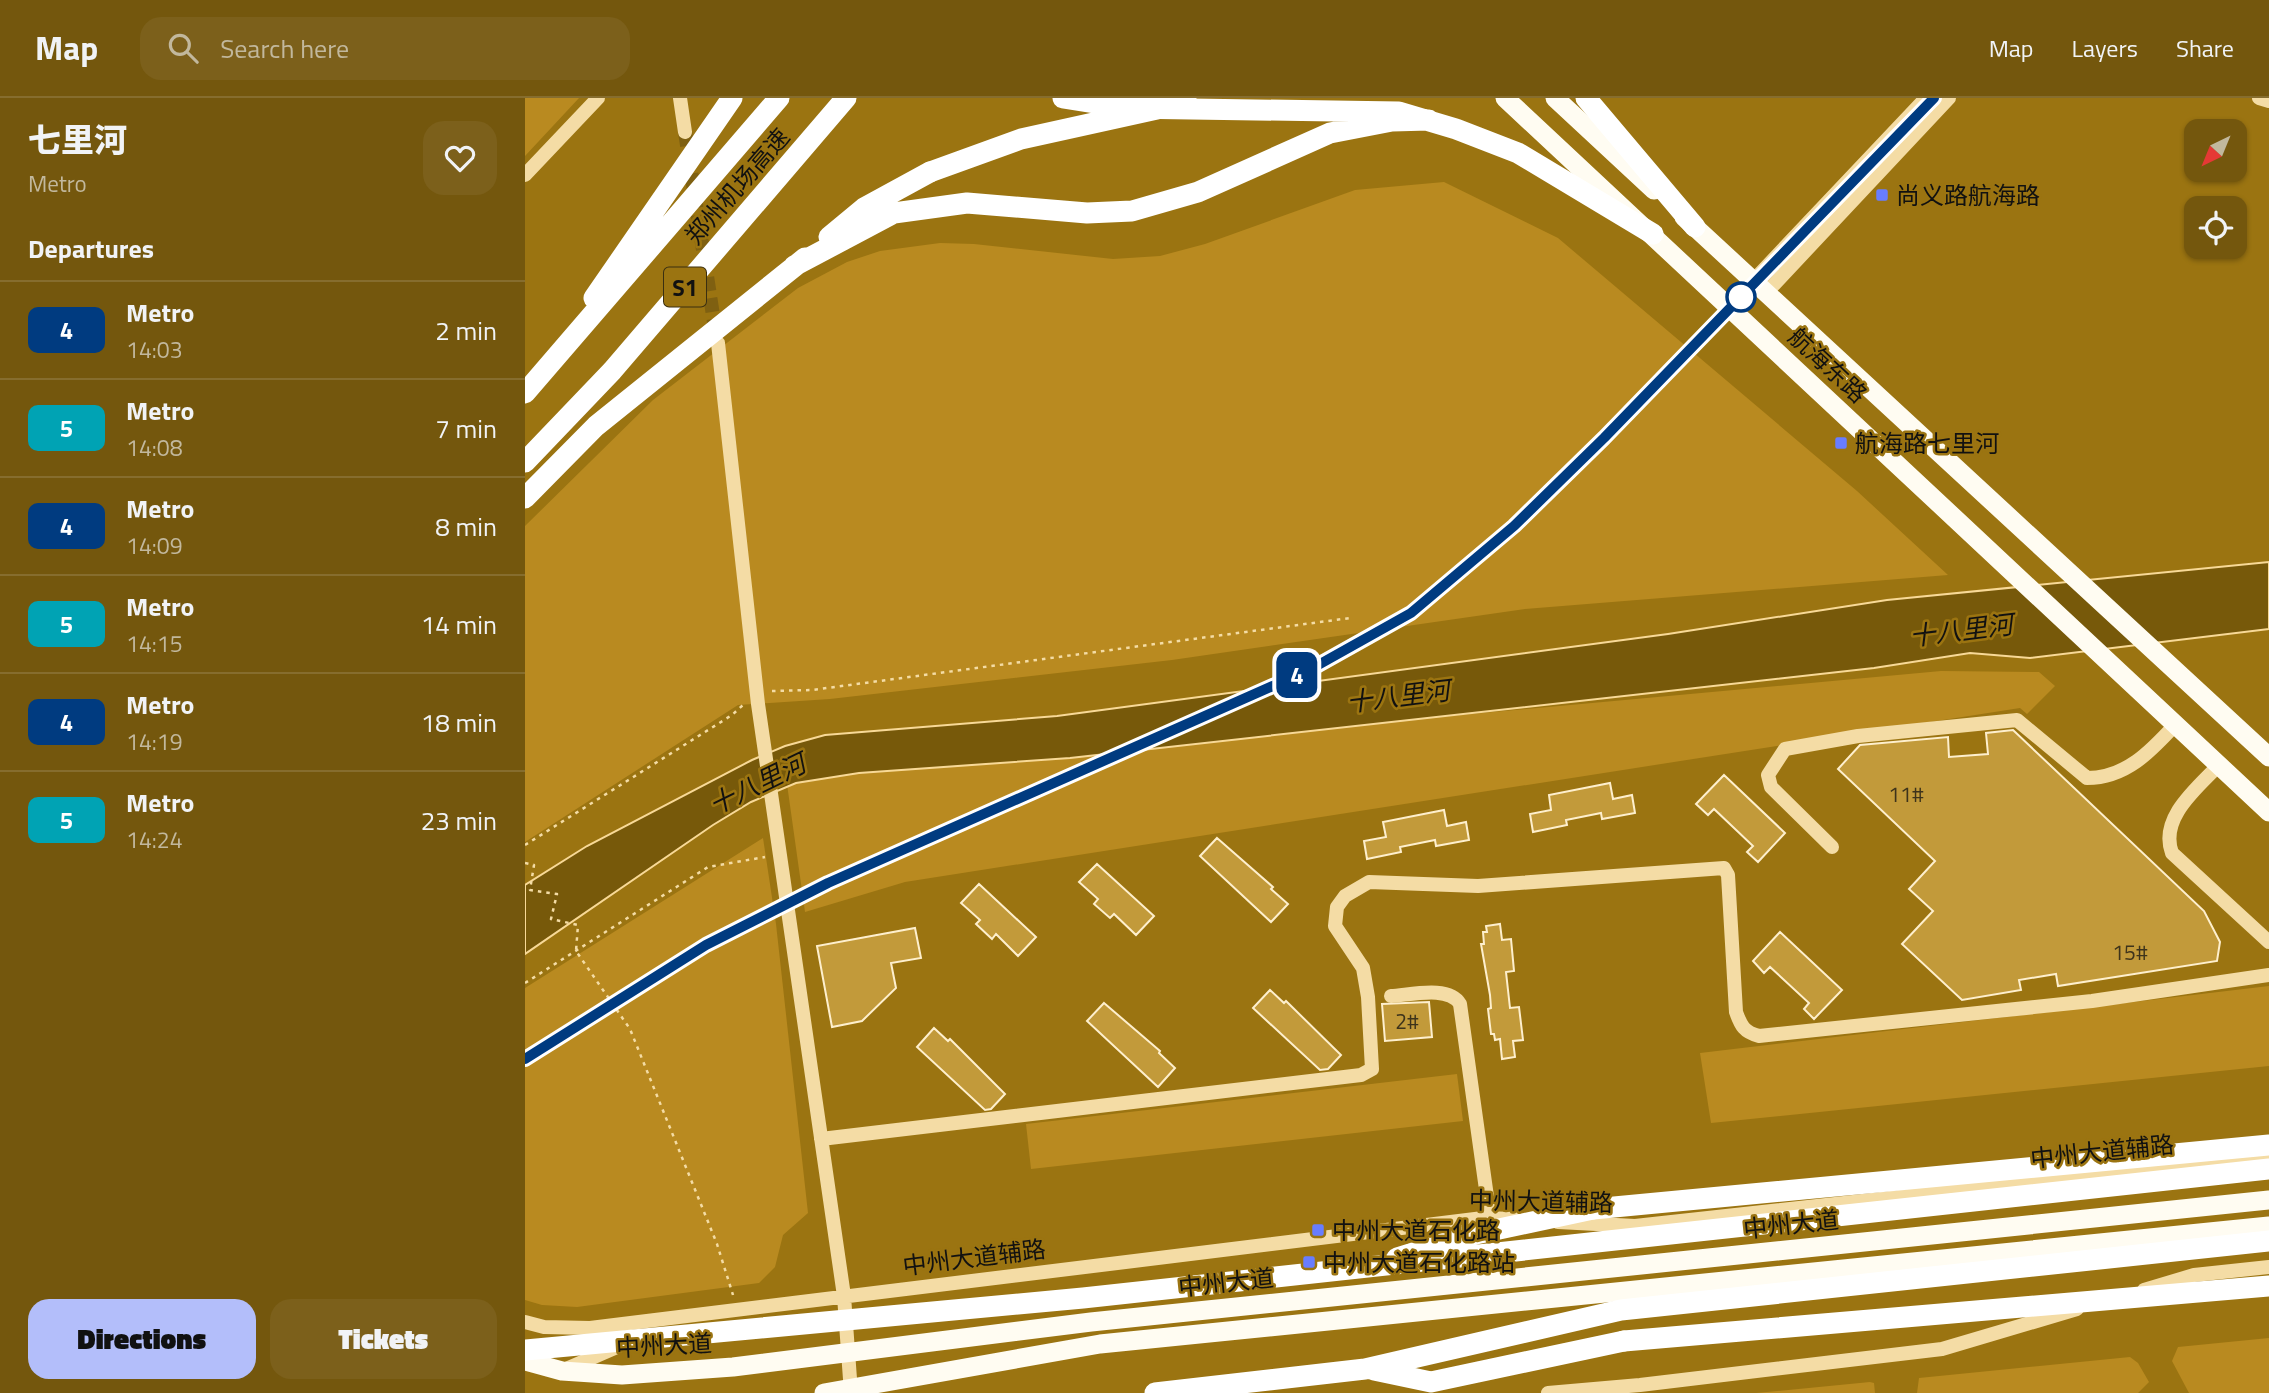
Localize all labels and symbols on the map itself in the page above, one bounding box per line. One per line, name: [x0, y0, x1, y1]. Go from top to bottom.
north arrow: [2184, 119, 2247, 182]
street label: 郑州机场高速: [676, 120, 798, 252]
place label: 尚义路航海路: [1896, 177, 2040, 213]
marker: 尚义路航海路: [1874, 187, 1890, 203]
road number: S1: [664, 268, 706, 306]
unlabelled marker: [1726, 282, 1756, 312]
street label: 航海东路: [1781, 319, 1875, 411]
place label: 航海路七里河: [1855, 425, 1999, 461]
marker: 航海路七里河: [1833, 435, 1849, 451]
water label: 十八里河: [1907, 604, 2020, 656]
line badge: 4: [1274, 652, 1320, 698]
water label: 十八里河: [1344, 670, 1457, 722]
water label: 十八里河: [702, 741, 817, 824]
house number: 11#: [1888, 778, 1924, 810]
house number: 15#: [2112, 936, 2148, 968]
house number: 2#: [1395, 1005, 1419, 1037]
street label: 中州大道辅路: [2029, 1126, 2175, 1176]
street label: 中州大道辅路: [1469, 1182, 1613, 1220]
street label: 中州大道: [1741, 1201, 1841, 1247]
place label: 中州大道石化路: [1332, 1212, 1500, 1248]
marker: 中州大道石化路: [1310, 1222, 1326, 1238]
street label: 中州大道辅路: [900, 1230, 1048, 1284]
place label: 中州大道石化路站: [1323, 1244, 1515, 1280]
marker: 中州大道石化路站: [1301, 1254, 1317, 1270]
street label: 中州大道: [1176, 1259, 1276, 1305]
street label: 中州大道: [615, 1325, 713, 1365]

